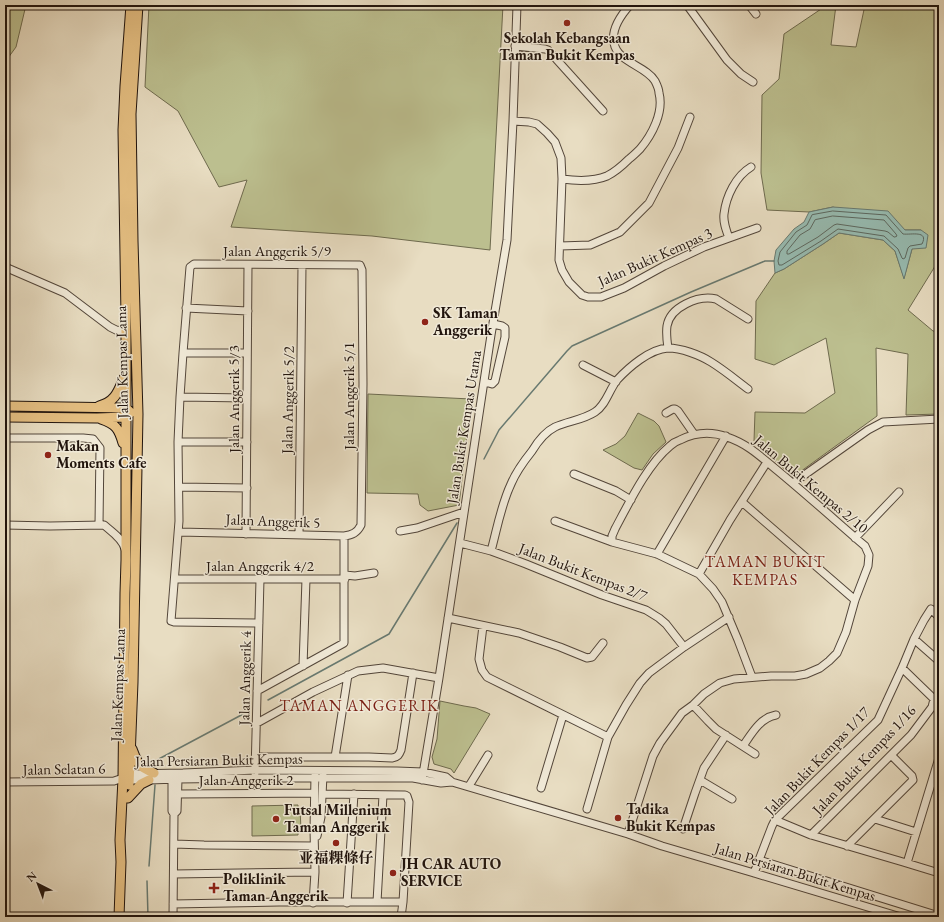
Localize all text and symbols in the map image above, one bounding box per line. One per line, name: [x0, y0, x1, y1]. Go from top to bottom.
marker: Sekolah Kebangsaan Taman Bukit Kempas: [562, 18, 572, 28]
place label: Sekolah Kebangsaan Taman Bukit Kempas: [499, 28, 635, 64]
street label: Jalan Bukit Kempas 3: [593, 223, 715, 291]
street label: Jalan Anggerik 5/9: [221, 241, 331, 260]
place label: SK Taman Anggerik: [432, 303, 499, 339]
street label: Jalan Kempas Lama: [111, 305, 132, 421]
marker: SK Taman Anggerik: [420, 317, 430, 327]
street label: Jalan Anggerik 5/1: [339, 342, 358, 452]
street label: Jalan Anggerik 5/3: [224, 345, 243, 455]
street label: Jalan Anggerik 5/2: [277, 345, 298, 456]
street label: Jalan Bukit Kempas Utama: [442, 349, 485, 507]
street label: Jalan Bukit Kempas 2/10: [749, 429, 872, 537]
place label: Makan Moments Cafe: [56, 436, 147, 472]
marker: Makan Moments Cafe: [43, 450, 53, 460]
street label: Jalan Anggerik 5: [223, 509, 321, 532]
street label: Jalan Bukit Kempas 2/7: [514, 538, 651, 605]
district label: TAMAN BUKIT KEMPAS: [704, 551, 826, 590]
street label: Jalan Anggerik 4/2: [204, 556, 315, 575]
street label: Jalan Kempas Lama: [106, 628, 129, 744]
street label: Jalan Anggerik 4: [234, 630, 255, 728]
district label: TAMAN ANGGERIK: [279, 695, 439, 716]
street label: Jalan Bukit Kempas 1/16: [806, 701, 919, 820]
street label: Jalan Bukit Kempas 1/17: [759, 702, 874, 820]
street label: Jalan Persiaran Bukit Kempas: [133, 749, 303, 770]
street label: Jalan Selatan 6: [20, 758, 106, 779]
street label: Jalan Anggerik 2: [197, 770, 294, 789]
place label: Tadika Bukit Kempas: [626, 799, 715, 835]
place label: Futsal Millenium Taman Anggerik: [284, 800, 392, 836]
marker: Tadika Bukit Kempas: [613, 813, 623, 823]
marker: Futsal Millenium Taman Anggerik: [271, 814, 281, 824]
street label: Jalan Persiaran Bukit Kempas: [710, 837, 878, 905]
marker: 亚福粿條仔: [331, 838, 341, 848]
place label: 亚福粿條仔: [298, 848, 374, 867]
place label: JH CAR AUTO SERVICE: [399, 854, 501, 890]
north arrow: [18, 864, 58, 904]
text: N: [23, 868, 39, 885]
marker: JH CAR AUTO SERVICE: [388, 868, 398, 878]
place label: Poliklinik Taman Anggerik: [223, 869, 329, 905]
marker: Poliklinik Taman Anggerik: [208, 882, 220, 894]

